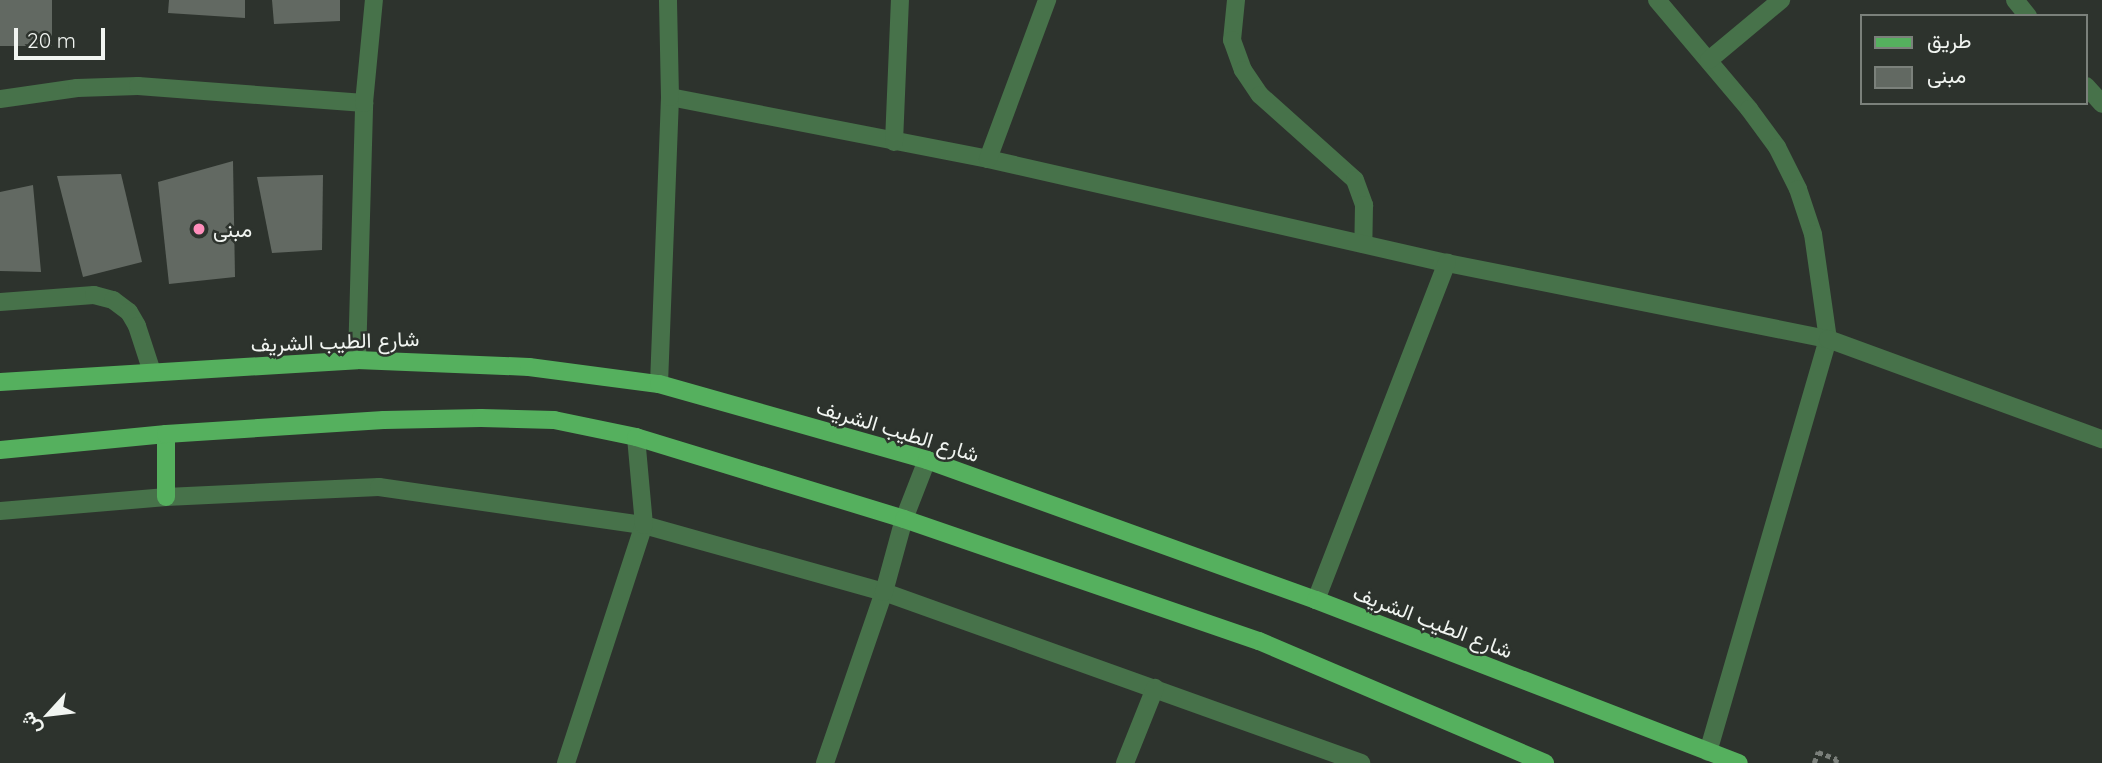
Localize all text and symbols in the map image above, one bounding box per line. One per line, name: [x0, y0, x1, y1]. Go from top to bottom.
scale bar: [18, 14, 108, 58]
legend: [1860, 14, 2088, 105]
text: 20 m: [27, 27, 76, 53]
text: طريق: [1927, 27, 1972, 53]
text: مبنى: [1927, 62, 1966, 88]
place label: مبنى: [213, 216, 252, 242]
marker: مبنى: [191, 221, 207, 237]
street label: شارع الطيب الشريف: [250, 325, 420, 357]
street label: شارع الطيب الشريف: [814, 393, 982, 467]
street label: شارع الطيب الشريف: [1350, 579, 1516, 663]
north arrow: [14, 679, 84, 749]
text: ش: [14, 708, 46, 739]

